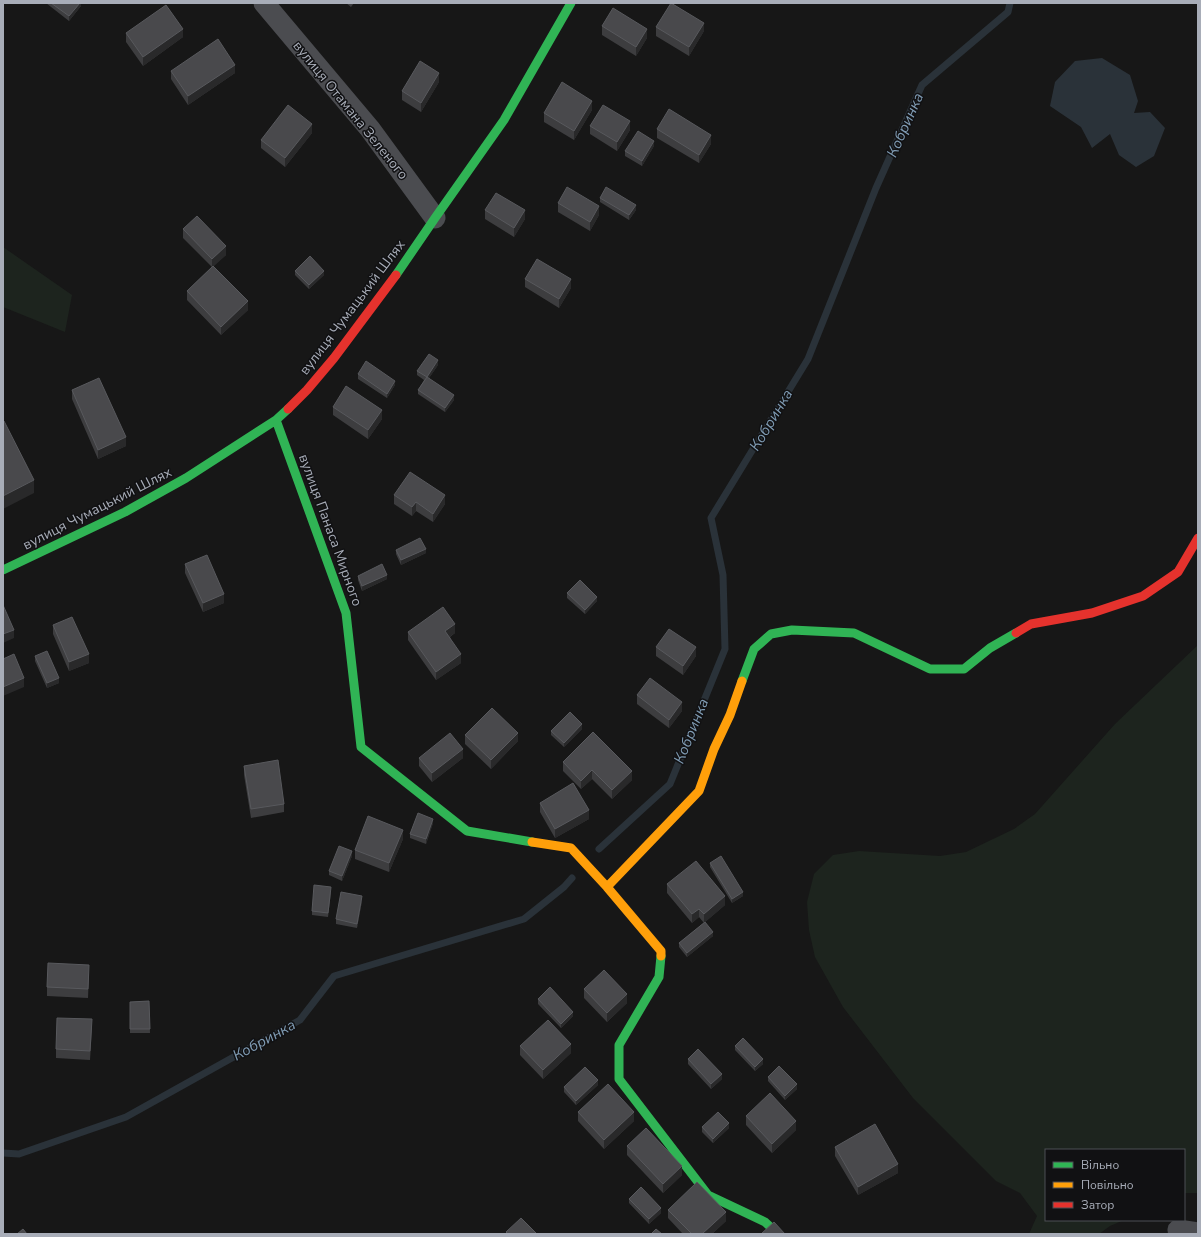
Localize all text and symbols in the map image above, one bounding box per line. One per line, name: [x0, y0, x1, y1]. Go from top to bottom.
street label: вулиця Отамана Зеленого: [289, 37, 413, 184]
water label: Кобринка: [882, 89, 928, 161]
street label: вулиця Чумацький Шлях: [295, 235, 410, 379]
water label: Кобринка: [745, 385, 797, 455]
street label: вулиця Панаса Мирного: [294, 451, 367, 609]
street label: вулиця Чумацький Шлях: [19, 462, 175, 554]
water label: Кобринка: [669, 695, 713, 767]
water label: Кобринка: [229, 1015, 299, 1065]
legend: [1045, 1149, 1185, 1221]
text: Вільно: [1081, 1157, 1119, 1173]
text: Повільно: [1081, 1177, 1134, 1193]
text: Затор: [1081, 1197, 1114, 1213]

